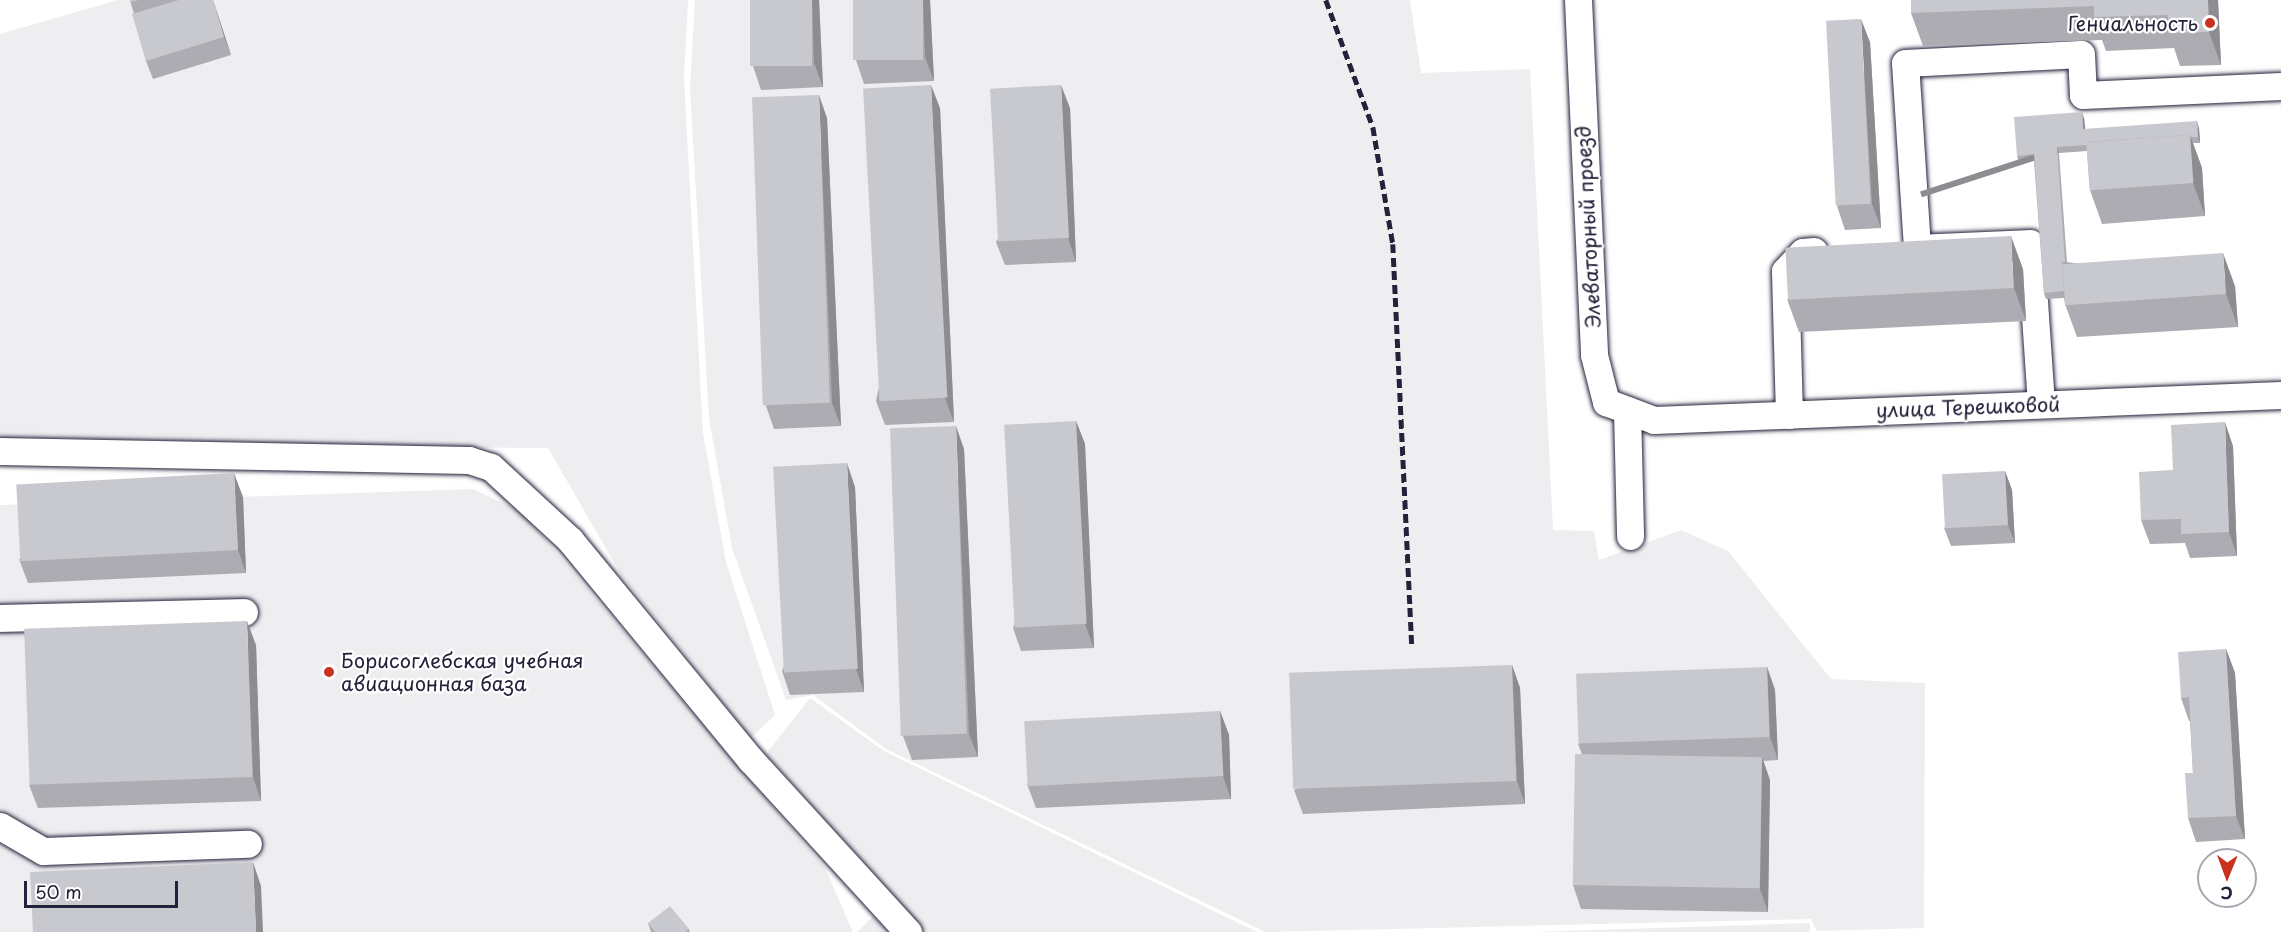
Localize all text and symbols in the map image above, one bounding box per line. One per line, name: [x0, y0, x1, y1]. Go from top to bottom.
place label: Гениальность: [2068, 11, 2198, 35]
marker: Гениальность: [2203, 16, 2217, 30]
street label: Элеваторный проезд: [1571, 125, 1605, 329]
street label: улица Терешковой: [1875, 392, 2061, 422]
place label: Борисоглебская учебная авиационная база: [341, 648, 584, 695]
marker: Борисоглебская учебная авиационная база: [322, 665, 336, 679]
north arrow: [2197, 848, 2257, 908]
scale bar: [27, 869, 182, 907]
text: 50 m: [35, 878, 82, 905]
text: С: [2220, 882, 2233, 906]

